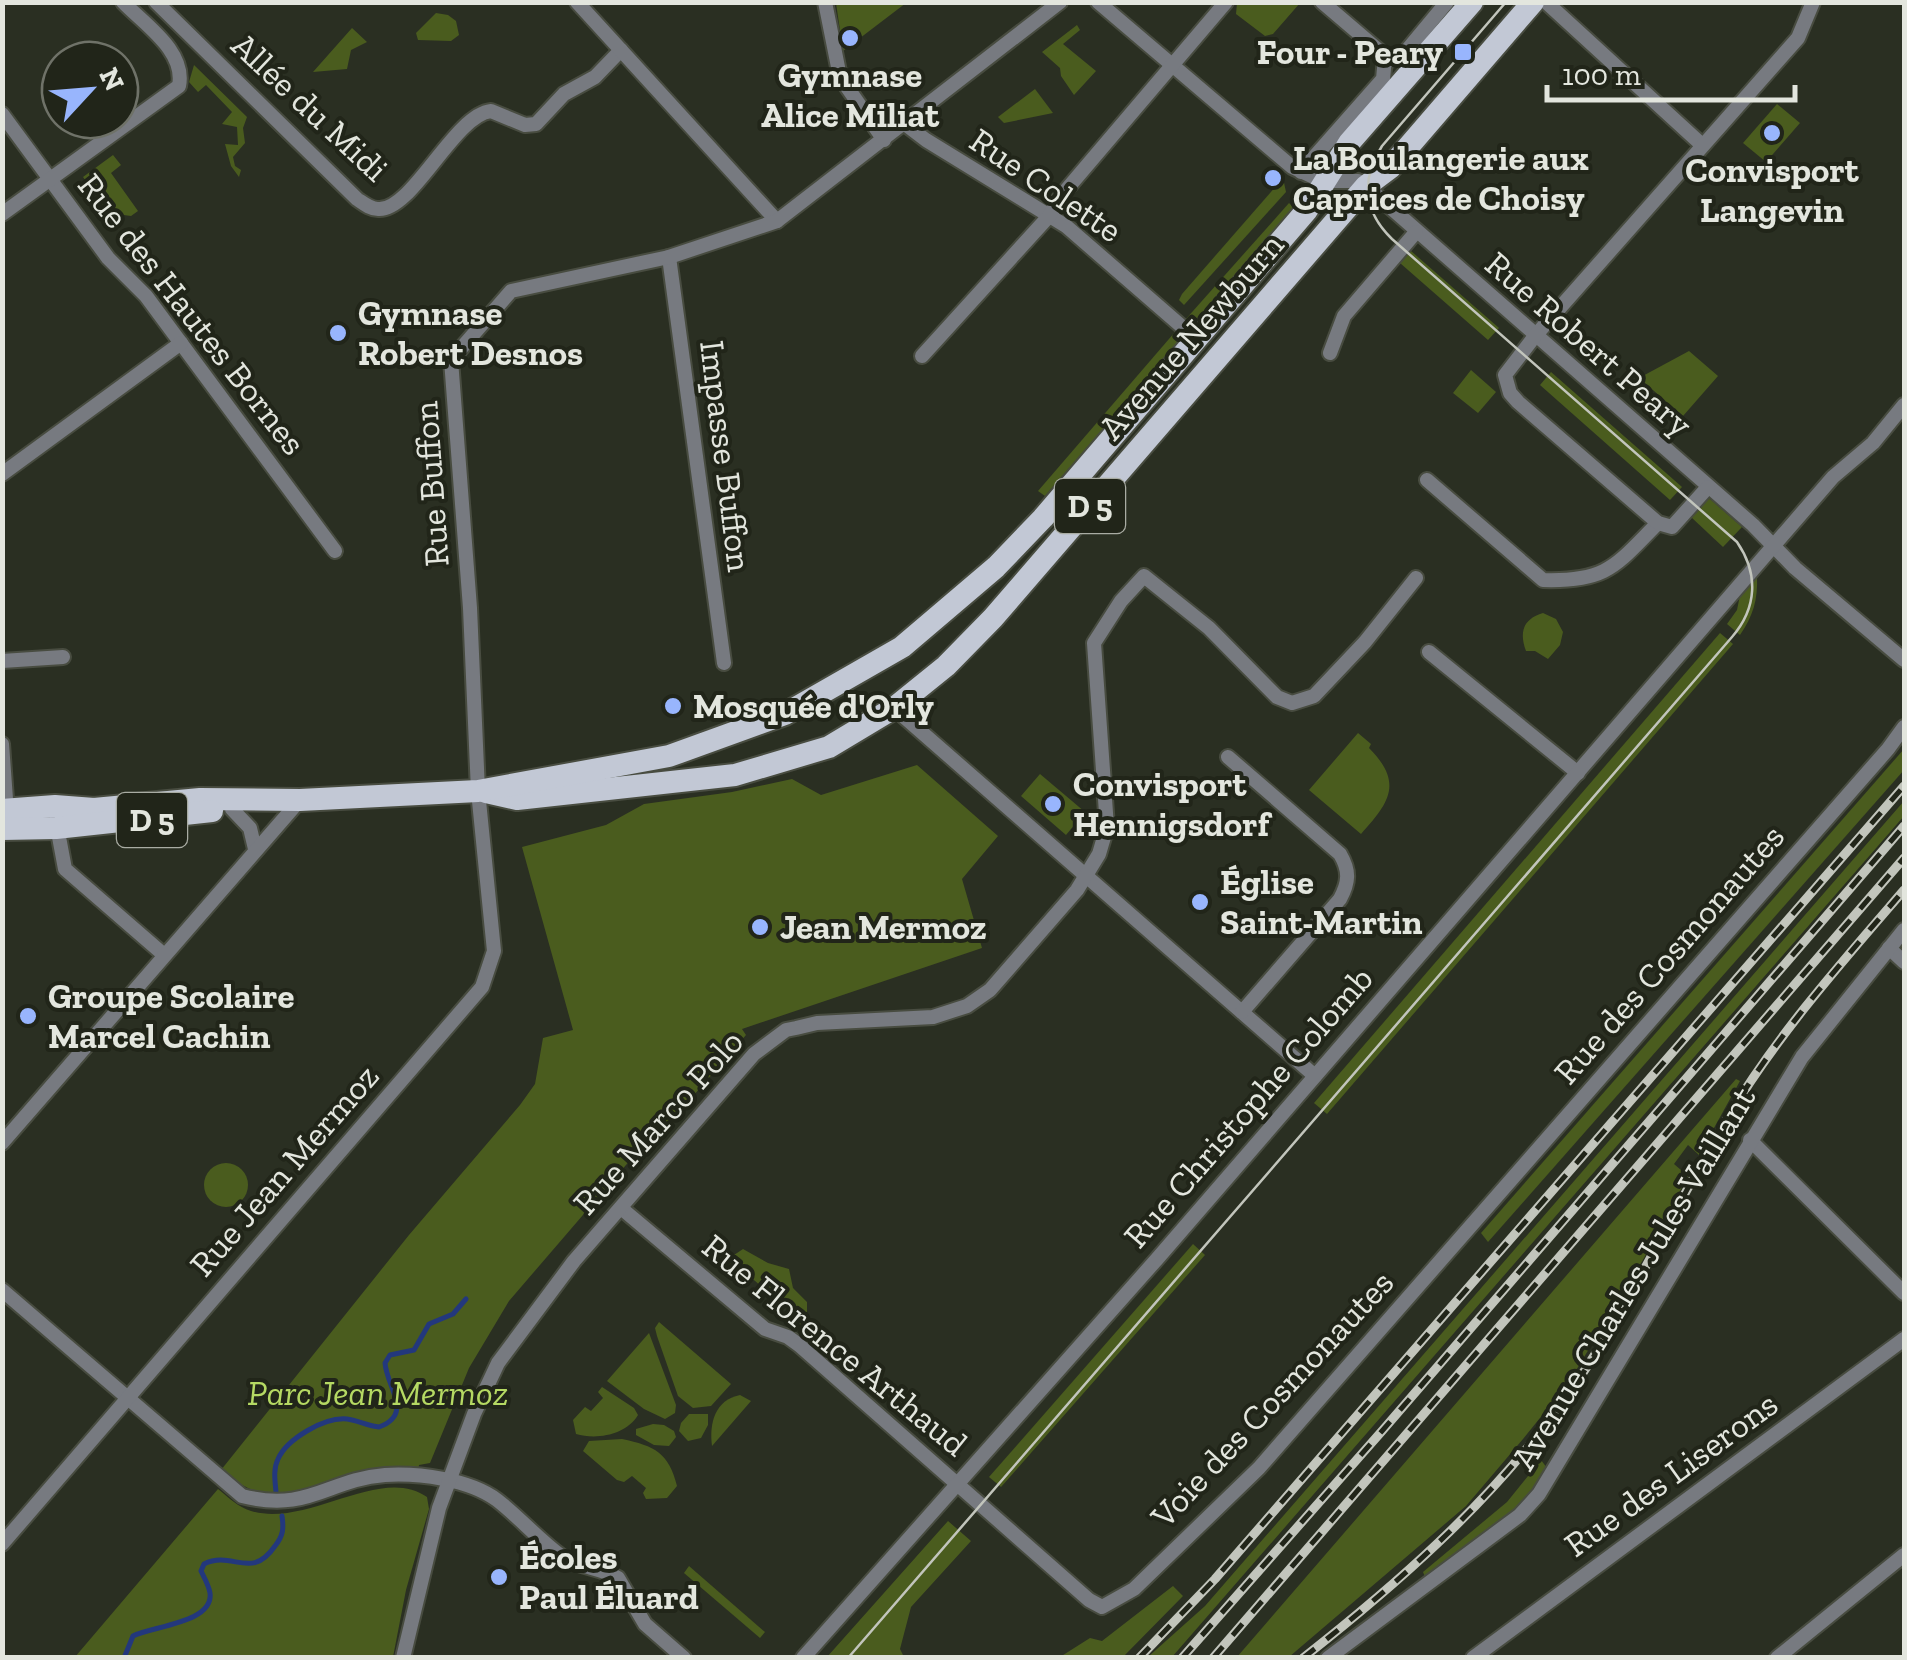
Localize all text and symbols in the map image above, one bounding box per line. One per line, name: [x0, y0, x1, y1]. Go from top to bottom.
street label: Allée du Midi: [223, 24, 397, 190]
marker: Gymnase Alice Miliat: [839, 27, 861, 49]
place label: Four - Peary: [1257, 31, 1443, 73]
north arrow: [40, 40, 140, 140]
scale bar: [1547, 40, 1794, 102]
marker: Four - Peary: [1452, 41, 1474, 63]
place label: Gymnase Alice Miliat: [761, 54, 940, 136]
text: 100 m: [1562, 57, 1641, 93]
text: N: [93, 62, 132, 96]
street label: Rue Colette: [962, 119, 1130, 251]
marker: Convisport Langevin: [1761, 122, 1783, 144]
place label: La Boulangerie aux Caprices de Choisy: [1293, 137, 1589, 219]
place label: Convisport Langevin: [1685, 149, 1860, 231]
street label: Rue des Hautes Bornes: [69, 165, 315, 463]
marker: La Boulangerie aux Caprices de Choisy: [1262, 167, 1284, 189]
street label: Avenue Newburn: [1090, 224, 1292, 448]
street label: Rue Robert Peary: [1477, 243, 1701, 445]
place label: Gymnase Robert Desnos: [358, 292, 583, 374]
marker: Gymnase Robert Desnos: [327, 322, 349, 344]
street label: Impasse Buffon: [691, 338, 761, 574]
street label: Rue Buffon: [404, 400, 458, 568]
road number: D 5: [1055, 479, 1125, 533]
place label: Mosquée d'Orly: [693, 685, 934, 727]
marker: Mosquée d'Orly: [662, 695, 684, 717]
place label: Convisport Hennigsdorf: [1073, 763, 1272, 845]
road number: D 5: [117, 793, 187, 847]
marker: Convisport Hennigsdorf: [1042, 793, 1064, 815]
street label: Rue des Cosmonautes: [1545, 816, 1793, 1092]
place label: Église Saint-Martin: [1220, 861, 1423, 943]
marker: Église Saint-Martin: [1189, 891, 1211, 913]
place label: Jean Mermoz: [780, 906, 987, 948]
marker: Jean Mermoz: [749, 916, 771, 938]
street label: Rue Christophe Colomb: [1115, 958, 1381, 1256]
place label: Groupe Scolaire Marcel Cachin: [48, 975, 294, 1057]
marker: Groupe Scolaire Marcel Cachin: [17, 1005, 39, 1027]
street label: Rue Marco Polo: [564, 1021, 752, 1223]
street label: Rue Jean Mermoz: [181, 1055, 387, 1285]
street label: Avenue Charles Jules Vaillant: [1502, 1079, 1764, 1477]
street label: Rue Florence Arthaud: [694, 1225, 976, 1465]
street label: Voie des Cosmonautes: [1141, 1261, 1402, 1537]
park label: Parc Jean Mermoz: [248, 1372, 508, 1414]
street label: Rue des Liserons: [1556, 1383, 1786, 1565]
place label: Écoles Paul Éluard: [519, 1536, 699, 1618]
marker: Écoles Paul Éluard: [488, 1566, 510, 1588]

